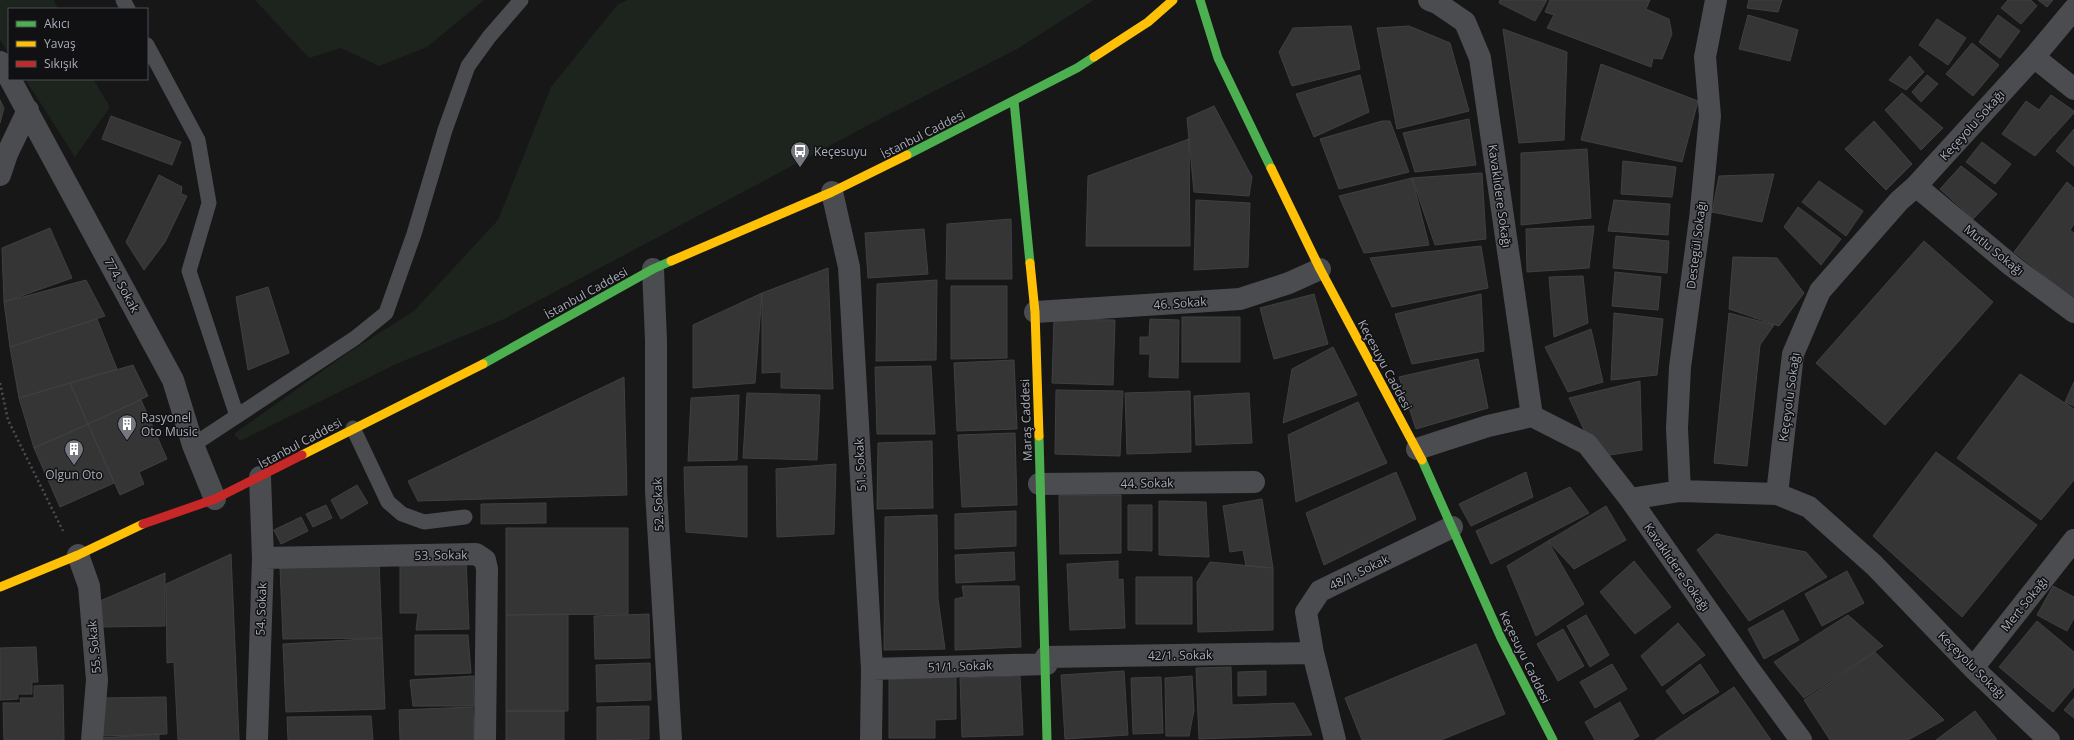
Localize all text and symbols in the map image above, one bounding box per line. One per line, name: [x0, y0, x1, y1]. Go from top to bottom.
legend: [8, 8, 148, 80]
text: Akıcı: [44, 15, 70, 32]
text: Yavaş: [44, 35, 76, 52]
text: Sıkışık: [44, 55, 79, 72]
street label: Keçeyolu Sokağı: [1936, 86, 2008, 164]
street label: İstanbul Caddesi: [878, 105, 968, 163]
bus stop icon: Keçesuyu: [789, 140, 811, 168]
place label: Keçesuyu: [814, 143, 867, 160]
street label: Kavaklıdere Sokağı: [1484, 143, 1516, 249]
street label: Destegül Sokağı: [1682, 200, 1710, 290]
street label: Mutlu Sokağı: [1961, 221, 2027, 279]
street label: 774. Sokak: [100, 255, 144, 316]
street label: İstanbul Caddesi: [541, 263, 631, 323]
street label: 46. Sokak: [1153, 293, 1208, 313]
street label: Keçesuyu Caddesi: [1354, 317, 1416, 413]
street label: Keçeyolu Sokağı: [1774, 351, 1804, 443]
street label: Maraş Caddesi: [1016, 379, 1036, 461]
place label: Rasyonel Oto Music: [141, 409, 198, 440]
building icon: Rasyonel Oto Music: [116, 413, 138, 441]
street label: İstanbul Caddesi: [255, 414, 345, 472]
street label: 51. Sokak: [850, 437, 870, 492]
building icon: Olgun Oto: [63, 438, 85, 466]
place label: Olgun Oto: [45, 466, 103, 483]
street label: 44. Sokak: [1120, 474, 1174, 492]
street label: 52. Sokak: [649, 477, 667, 532]
street label: Kavaklıdere Sokağı: [1640, 519, 1714, 615]
street label: 53. Sokak: [414, 546, 468, 564]
street label: 48/1. Sokak: [1326, 550, 1392, 594]
street label: Mert Sokağı: [1997, 573, 2051, 635]
street label: 54. Sokak: [252, 581, 270, 636]
street label: Keçesuyu Caddesi: [1495, 608, 1555, 706]
street label: 55. Sokak: [83, 619, 105, 674]
street label: Keçeyolu Sokağı: [1934, 627, 2010, 703]
street label: 42/1. Sokak: [1148, 646, 1213, 664]
street label: 51/1. Sokak: [928, 656, 993, 676]

